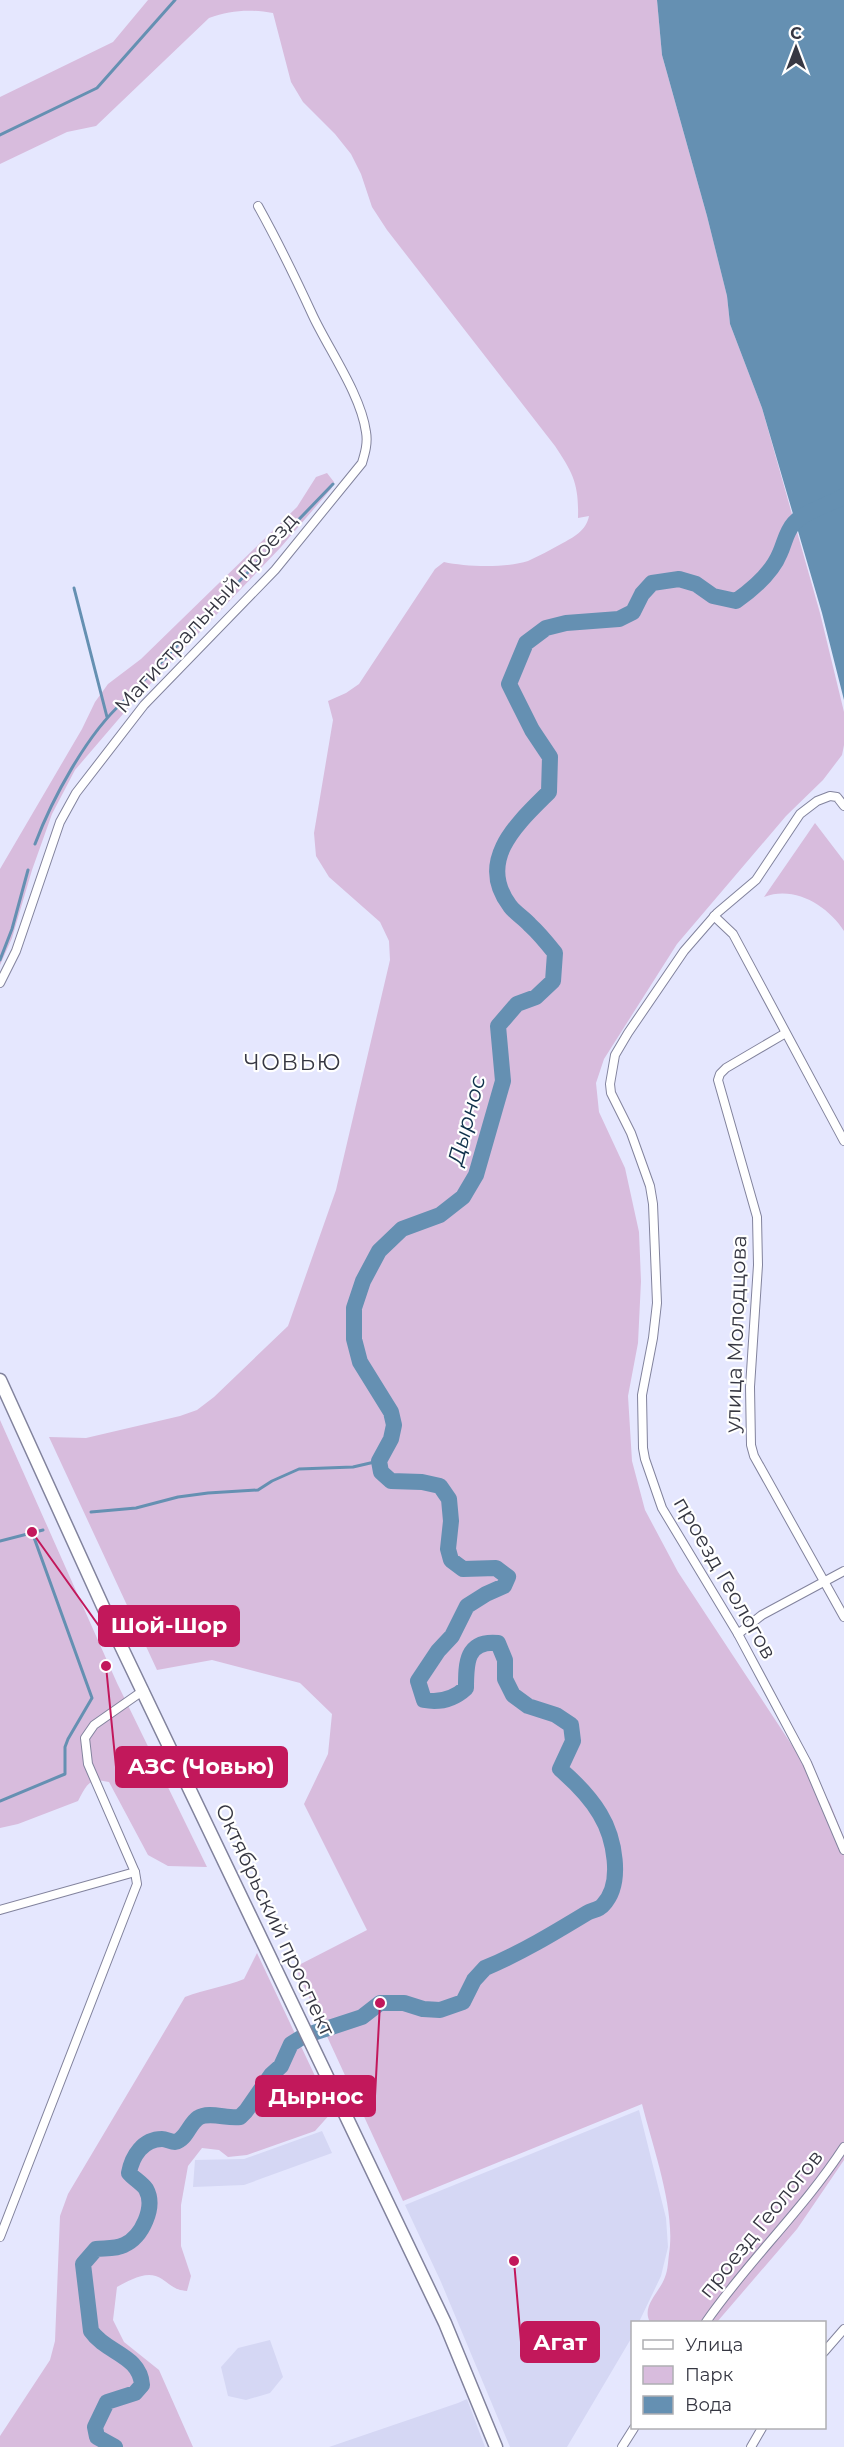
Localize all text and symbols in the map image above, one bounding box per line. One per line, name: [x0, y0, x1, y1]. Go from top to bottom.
north arrow: [766, 18, 826, 78]
text: С: [790, 24, 802, 43]
street label: Магистральный проезд: [109, 508, 302, 718]
district label: ЧОВЬЮ: [244, 1049, 342, 1076]
water label: Дырнос: [441, 1072, 491, 1170]
street label: улица Молодцова: [720, 1235, 751, 1434]
street label: проезд Геологов: [669, 1492, 782, 1663]
callout: Шой-Шор: [99, 1606, 239, 1646]
text: Шой-Шор: [111, 1612, 227, 1639]
callout: АЗС (Човью): [116, 1747, 287, 1787]
text: АЗС (Човью): [127, 1753, 275, 1780]
street label: Октябрьский проспект: [211, 1800, 340, 2040]
callout: Дырнос: [256, 2076, 375, 2116]
text: Дырнос: [268, 2083, 364, 2110]
street label: проезд Геологов: [693, 2145, 828, 2303]
legend: [631, 2321, 826, 2429]
callout: Агат: [521, 2322, 599, 2362]
text: Агат: [533, 2329, 587, 2356]
text: Улица: [685, 2334, 743, 2356]
text: Парк: [685, 2364, 734, 2386]
text: Вода: [685, 2394, 732, 2416]

